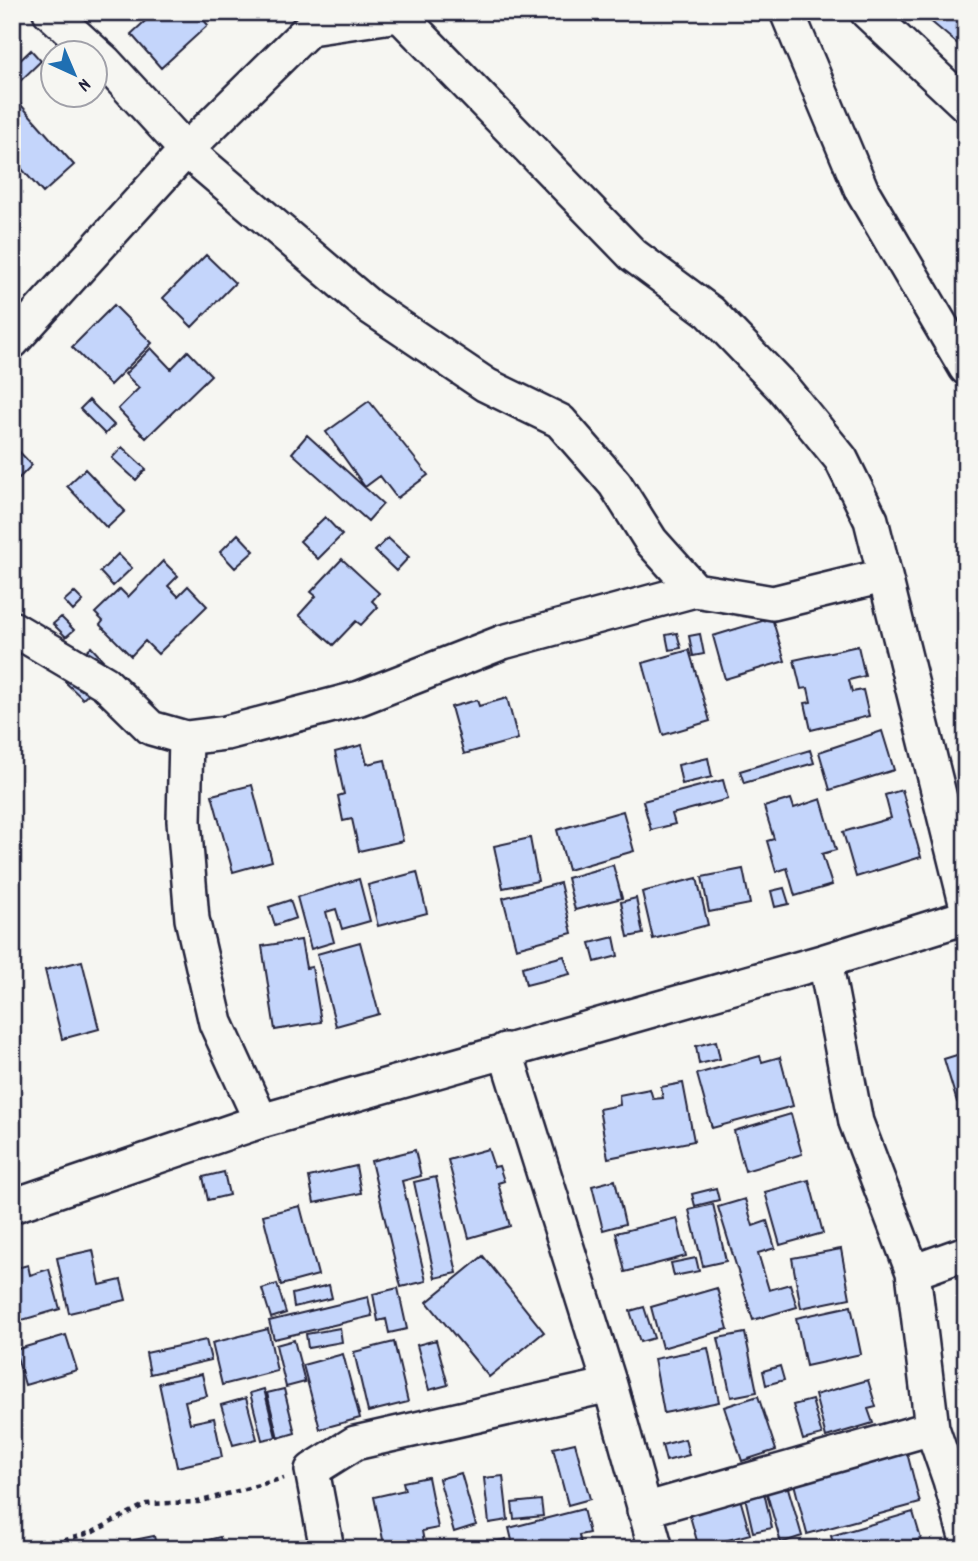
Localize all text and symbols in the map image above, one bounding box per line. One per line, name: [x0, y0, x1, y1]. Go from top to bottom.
north arrow: [38, 38, 108, 108]
text: N: [71, 71, 96, 97]

